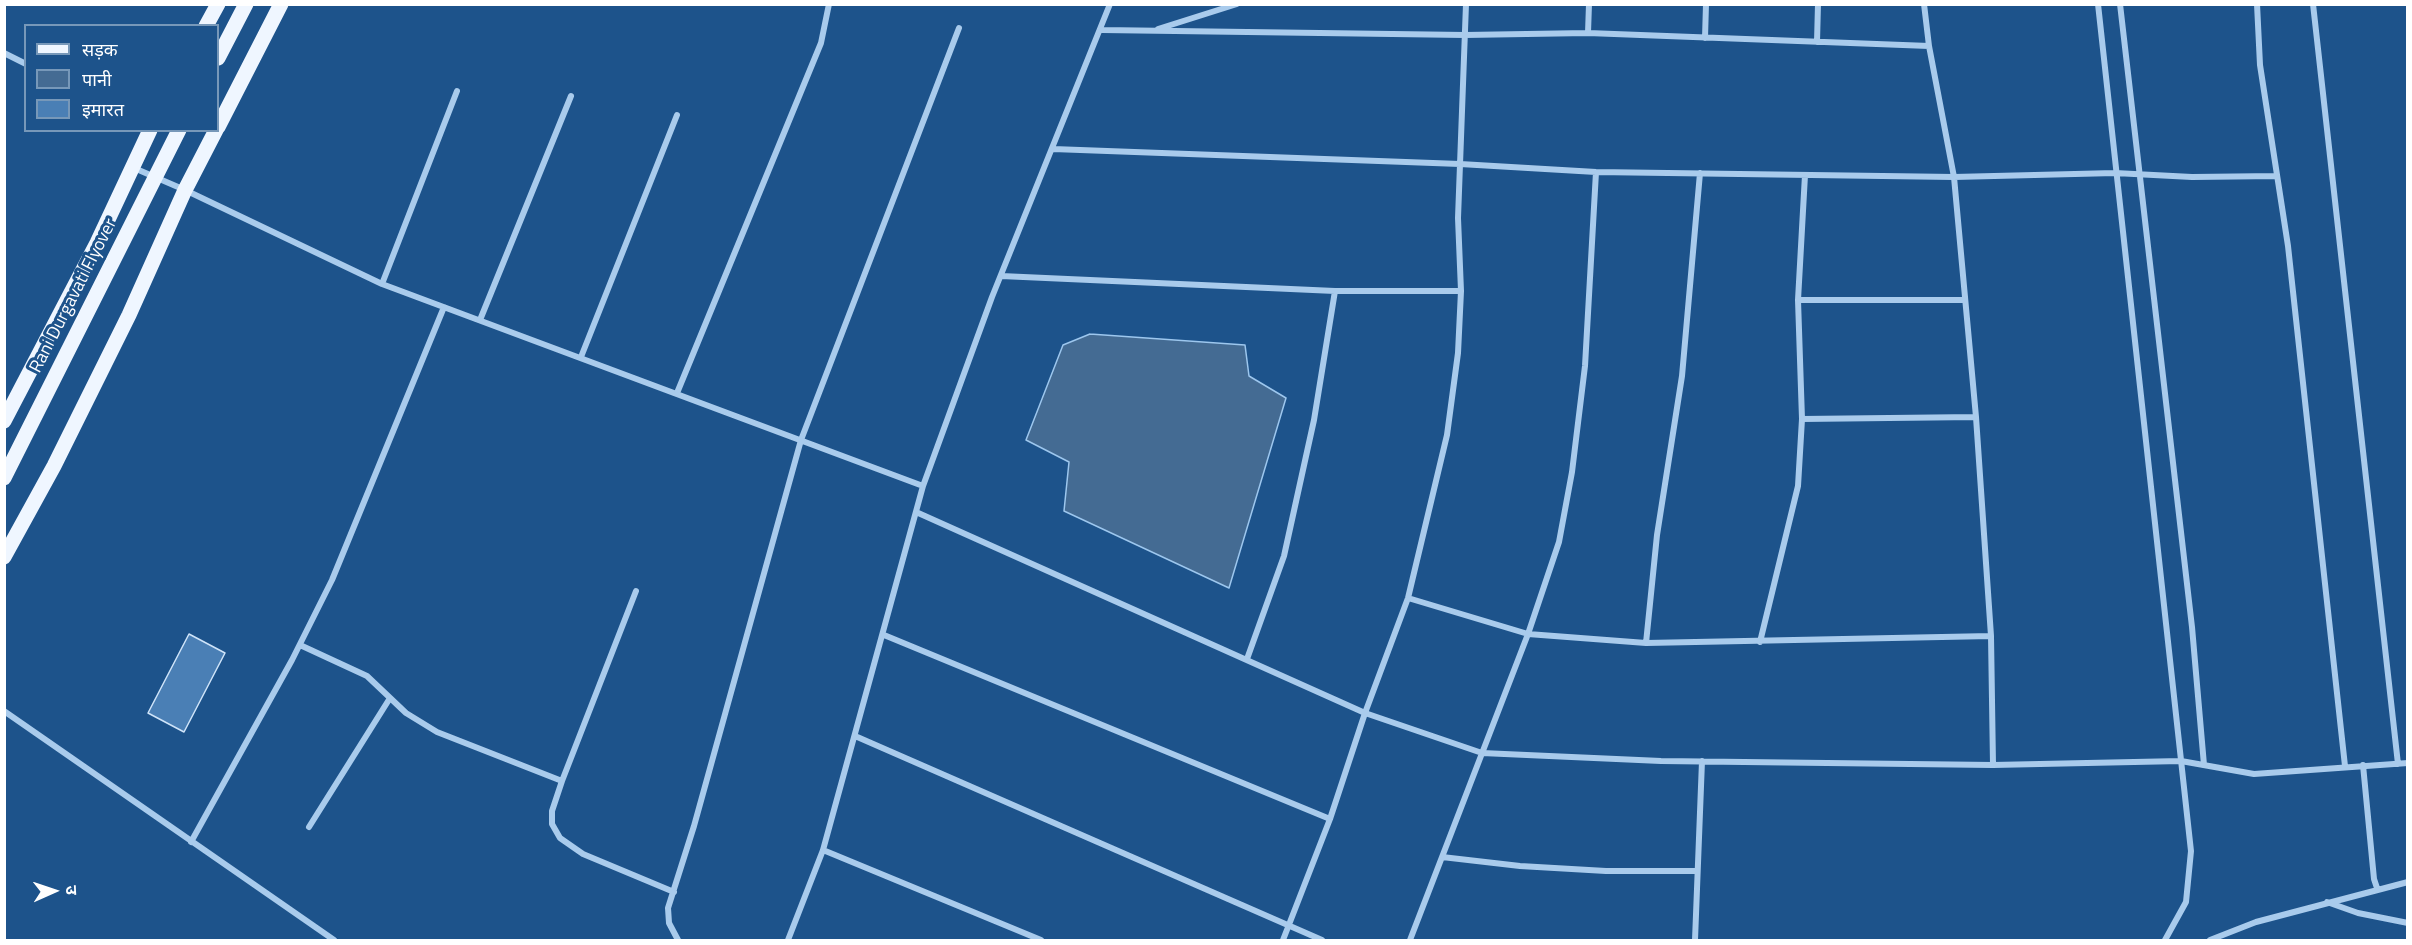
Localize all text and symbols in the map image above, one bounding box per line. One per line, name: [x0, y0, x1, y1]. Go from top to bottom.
legend: [24, 24, 219, 132]
text: सड़क: [82, 36, 118, 63]
text: पानी: [82, 66, 112, 93]
text: इमारत: [82, 96, 124, 123]
street label: Rani Durgavati Flyover: [26, 215, 122, 377]
north arrow: [24, 861, 84, 921]
text: उ: [60, 885, 84, 895]

